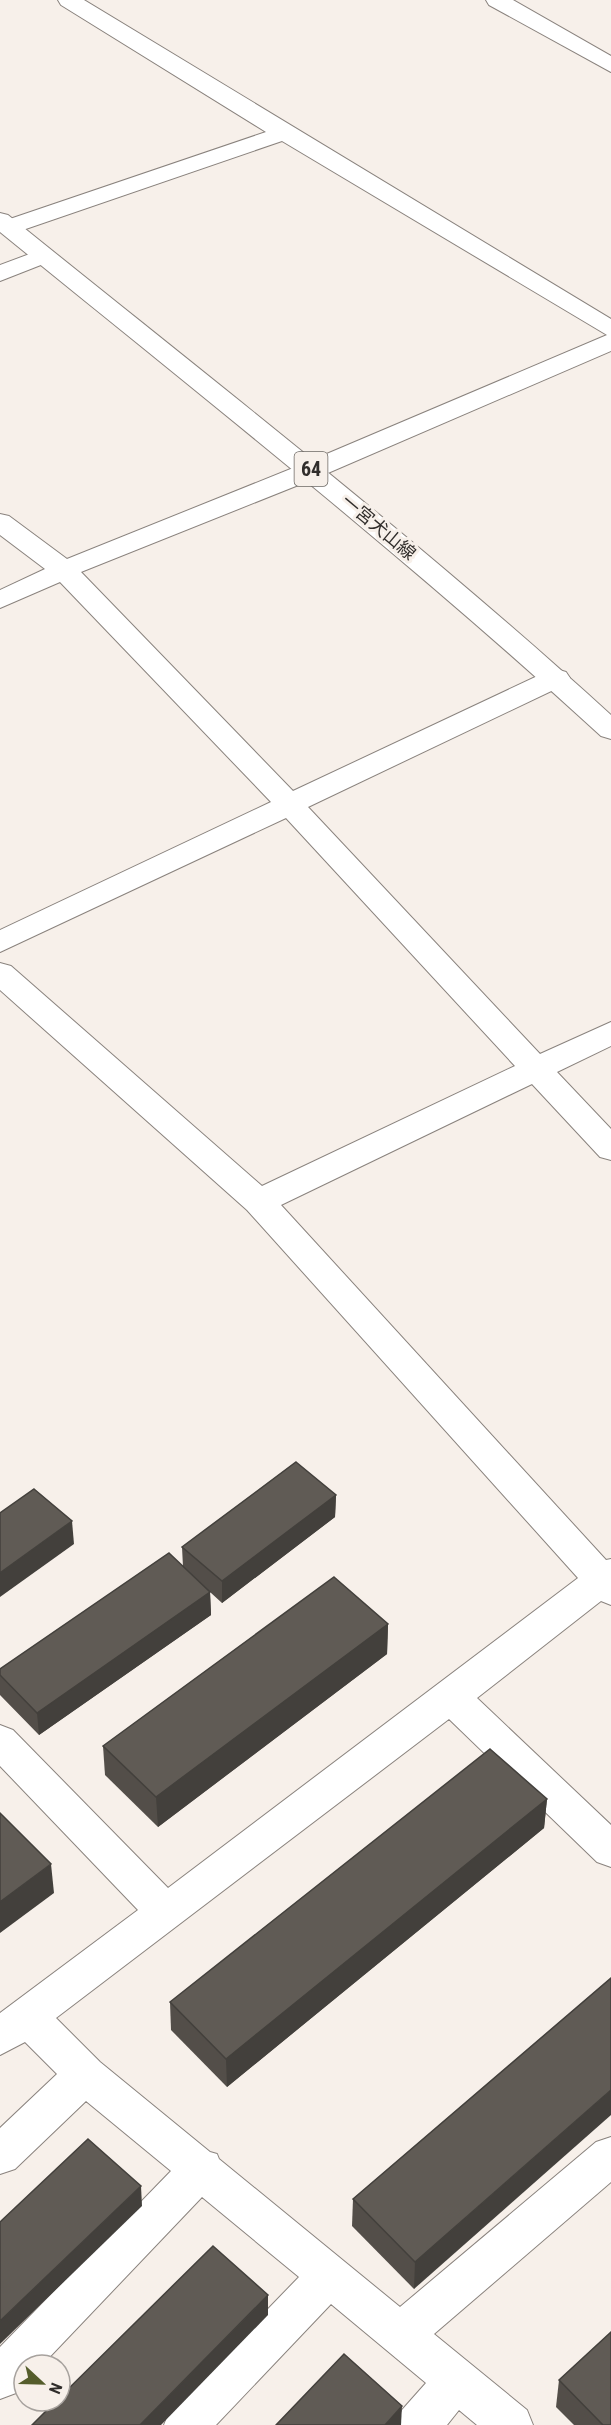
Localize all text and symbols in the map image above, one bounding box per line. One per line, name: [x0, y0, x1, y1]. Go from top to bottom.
road number: 64: [294, 452, 328, 486]
street label: 一宮犬山線: [338, 490, 420, 564]
north arrow: [12, 2353, 72, 2413]
text: N: [45, 2380, 66, 2397]

